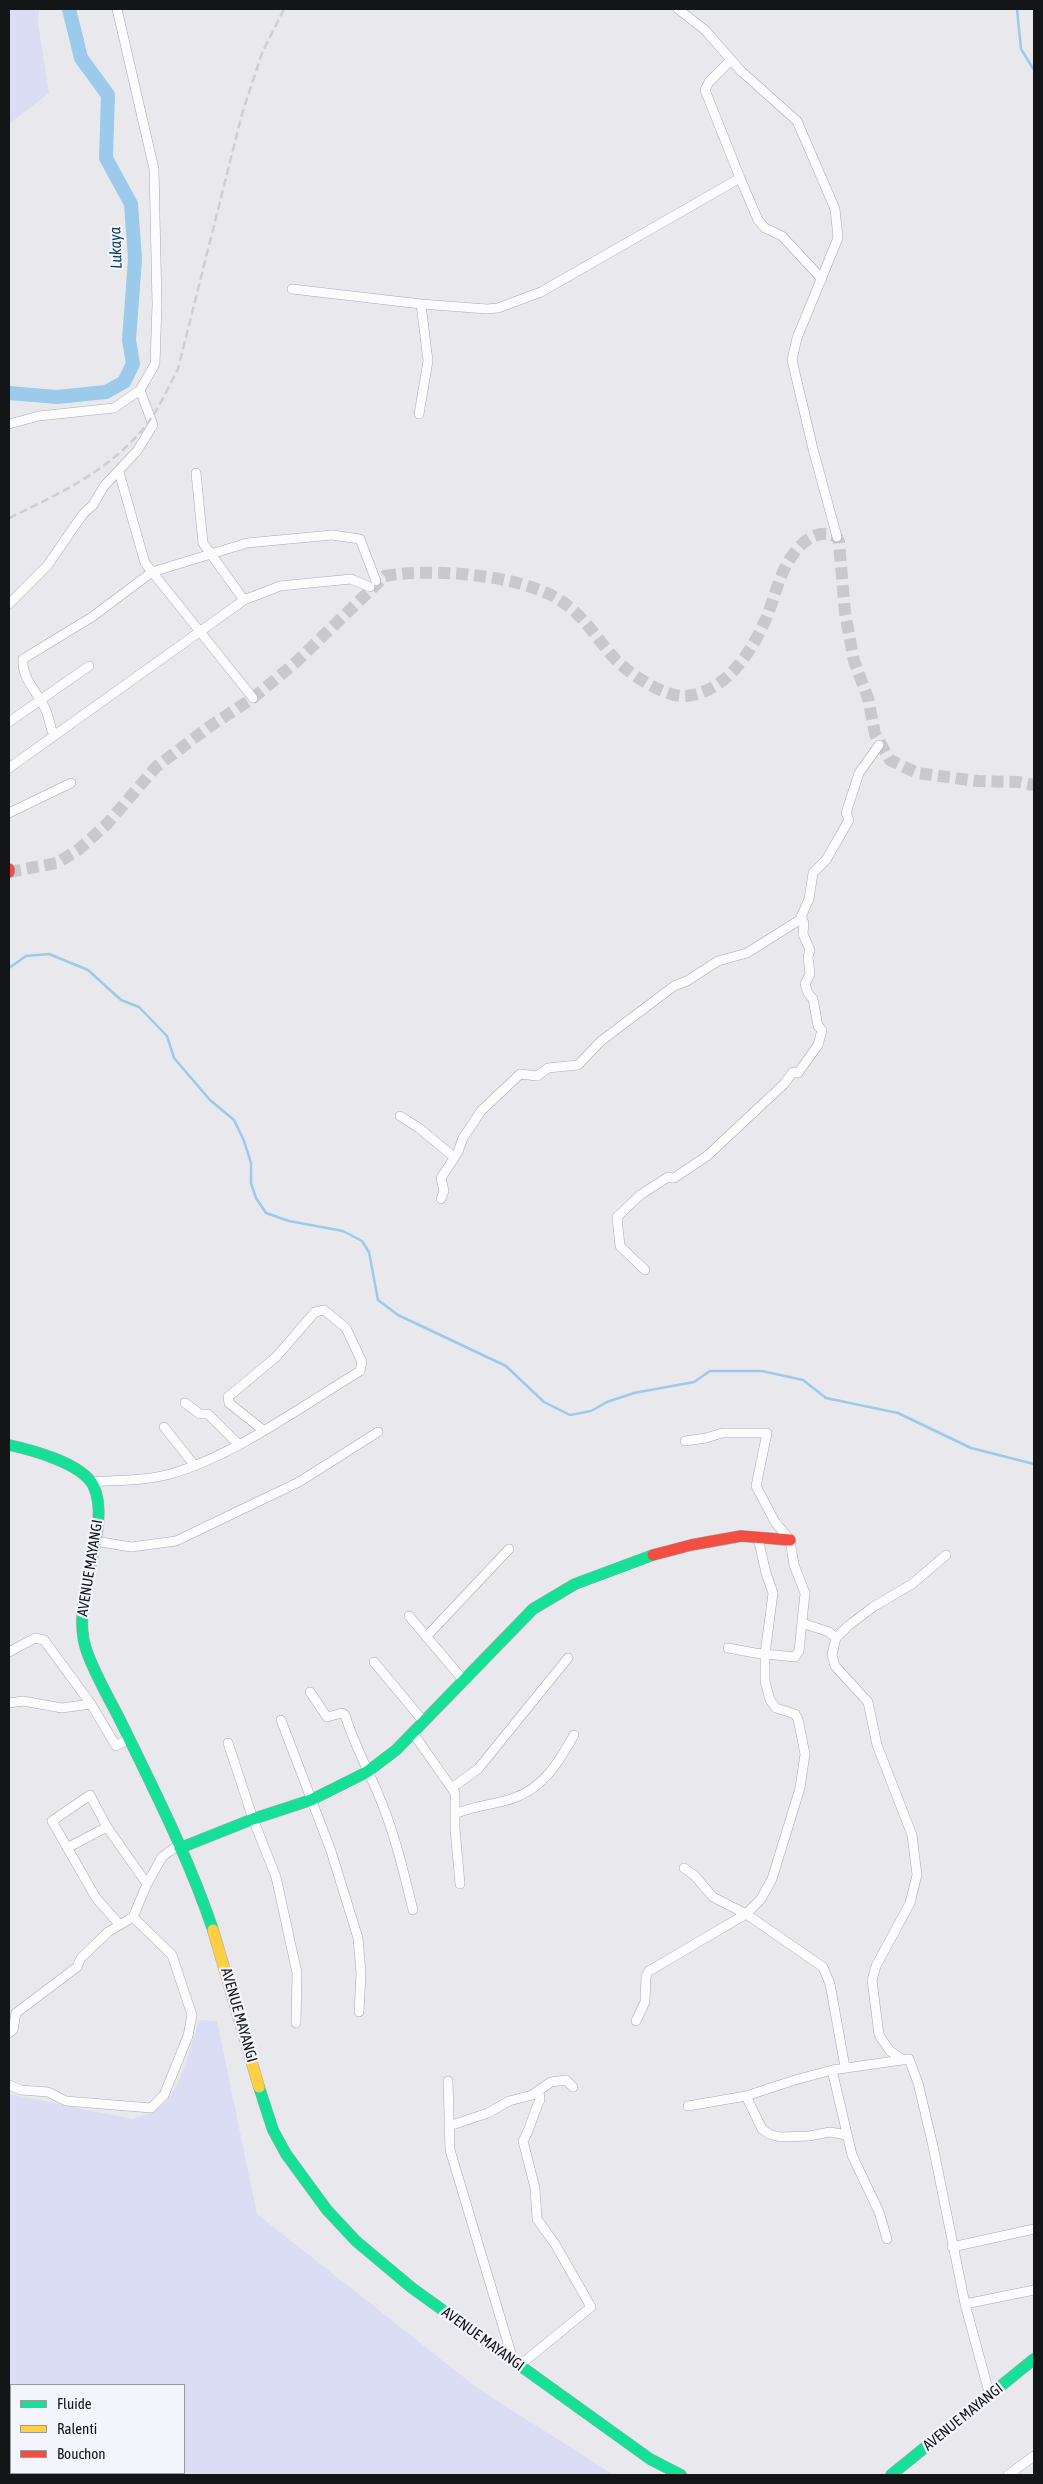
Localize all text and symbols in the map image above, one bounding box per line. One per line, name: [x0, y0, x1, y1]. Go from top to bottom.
water label: Lukaya: [106, 227, 126, 269]
street label: AVENUE MAYANGI: [73, 1518, 107, 1618]
street label: AVENUE MAYANGI: [217, 1966, 261, 2064]
street label: AVENUE MAYANGI: [438, 2303, 528, 2375]
street label: AVENUE MAYANGI: [919, 2379, 1007, 2455]
legend: [10, 2384, 185, 2474]
text: Fluide: [57, 2395, 92, 2412]
text: Ralenti: [57, 2420, 97, 2437]
text: Bouchon: [57, 2445, 106, 2462]

